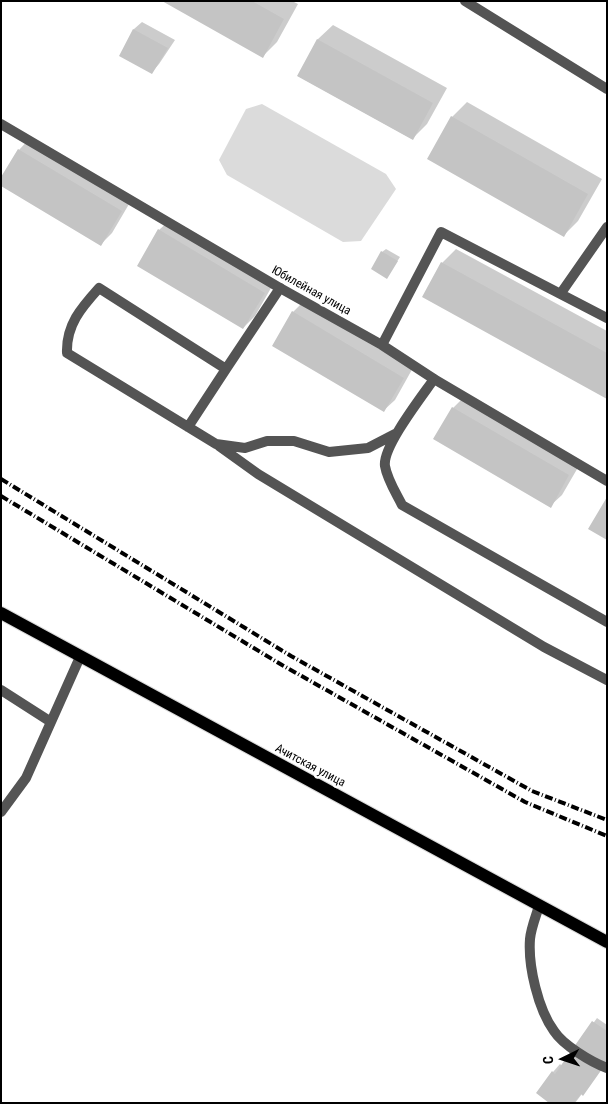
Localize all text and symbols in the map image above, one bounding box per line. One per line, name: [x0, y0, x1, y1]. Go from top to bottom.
street label: Юбилейная улица: [269, 263, 353, 319]
street label: Ачитская улица: [272, 741, 348, 791]
north arrow: [538, 1034, 588, 1084]
text: С: [540, 1056, 556, 1065]

